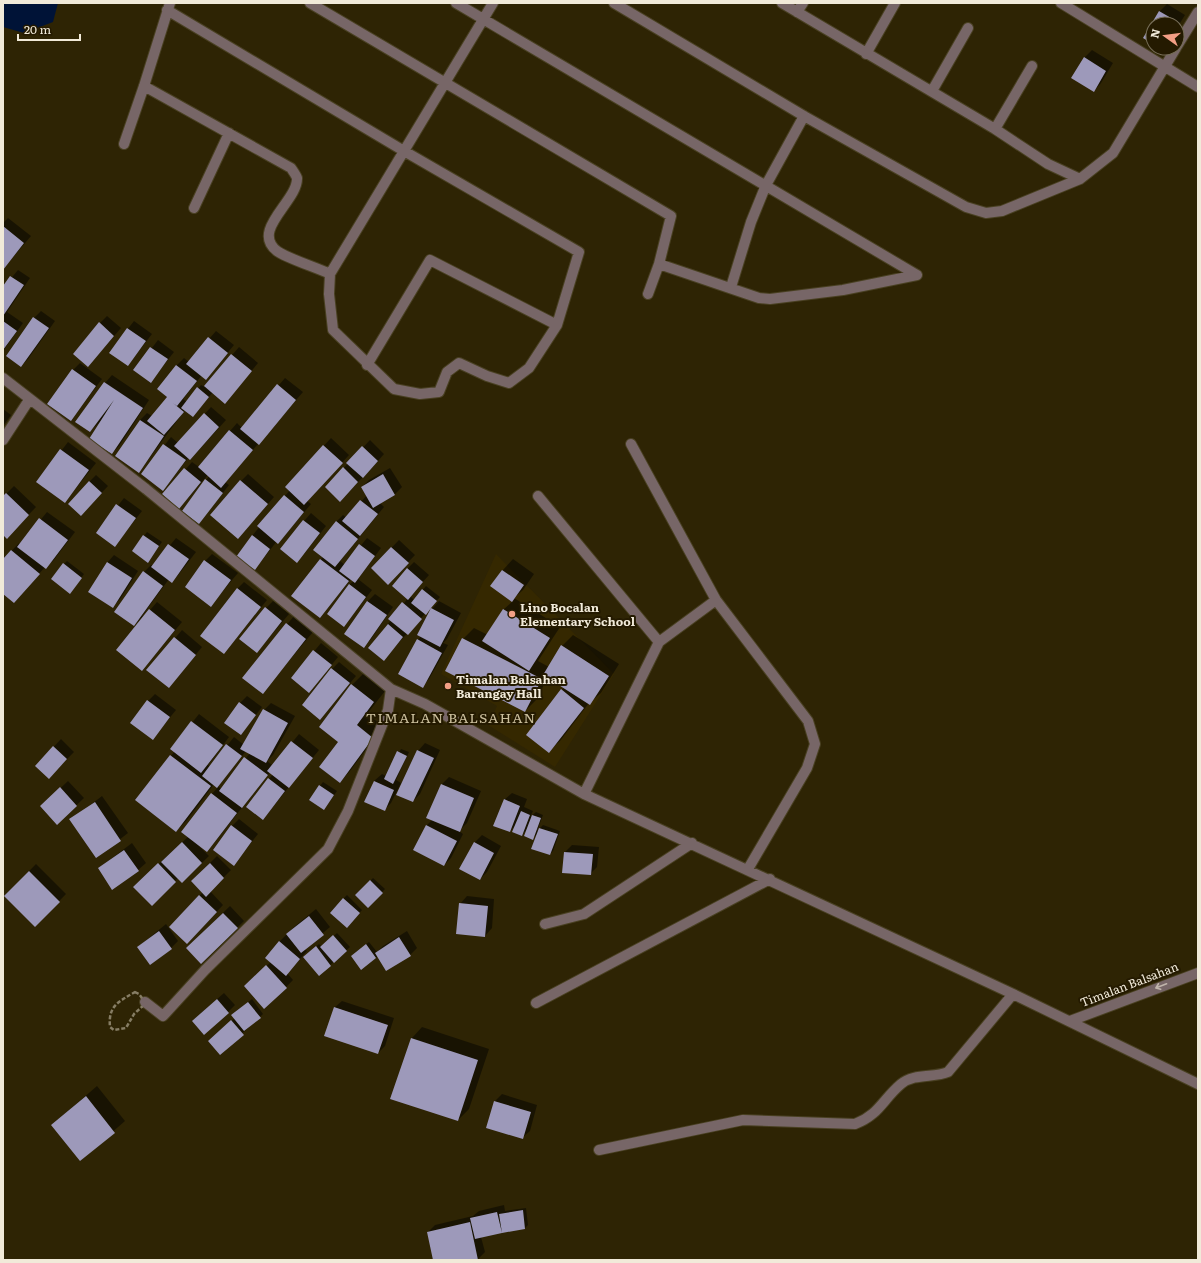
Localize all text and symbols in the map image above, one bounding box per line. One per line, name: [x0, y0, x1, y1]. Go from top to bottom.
scale bar: [18, 16, 80, 42]
north arrow: [1145, 16, 1185, 56]
text: 20 m: [24, 20, 51, 38]
text: N: [1145, 27, 1163, 40]
place label: Lino Bocalan Elementary School: [520, 598, 636, 630]
marker: Lino Bocalan Elementary School: [507, 609, 517, 619]
place label: Timalan Balsahan Barangay Hall: [456, 670, 567, 702]
marker: Timalan Balsahan Barangay Hall: [443, 681, 453, 691]
district label: TIMALAN BALSAHAN: [366, 707, 536, 727]
street label: Timalan Balsahan: [1077, 957, 1181, 1011]
one-way arrow: [1156, 983, 1168, 991]

